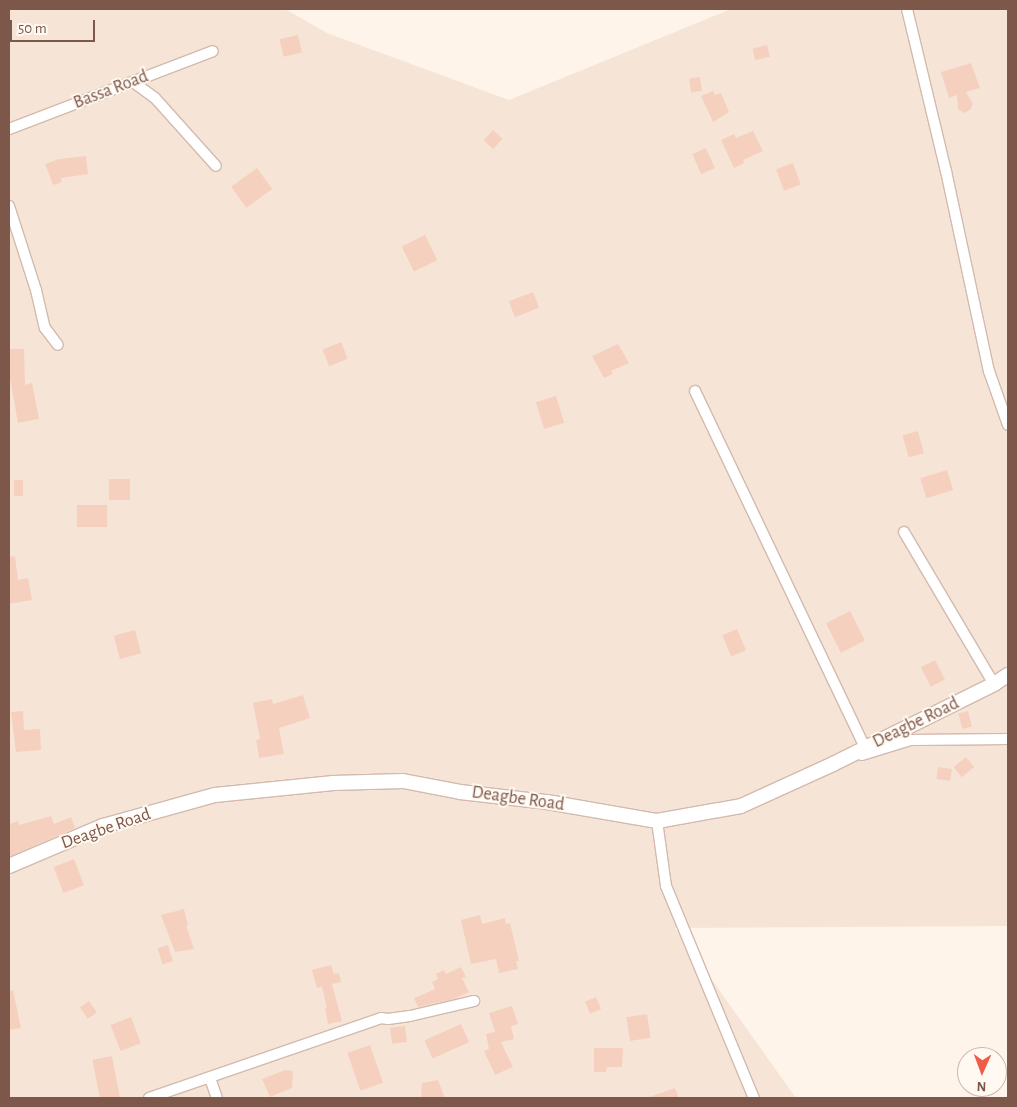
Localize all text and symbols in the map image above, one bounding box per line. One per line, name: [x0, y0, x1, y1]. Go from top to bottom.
scale bar: [12, 10, 98, 42]
text: 50 m: [18, 21, 47, 36]
street label: Bassa Road: [71, 66, 151, 114]
street label: Deagbe Road: [869, 693, 963, 753]
street label: Deagbe Road: [470, 782, 566, 816]
street label: Deagbe Road: [58, 804, 154, 854]
north arrow: [957, 1047, 1007, 1097]
text: N: [976, 1079, 987, 1093]

